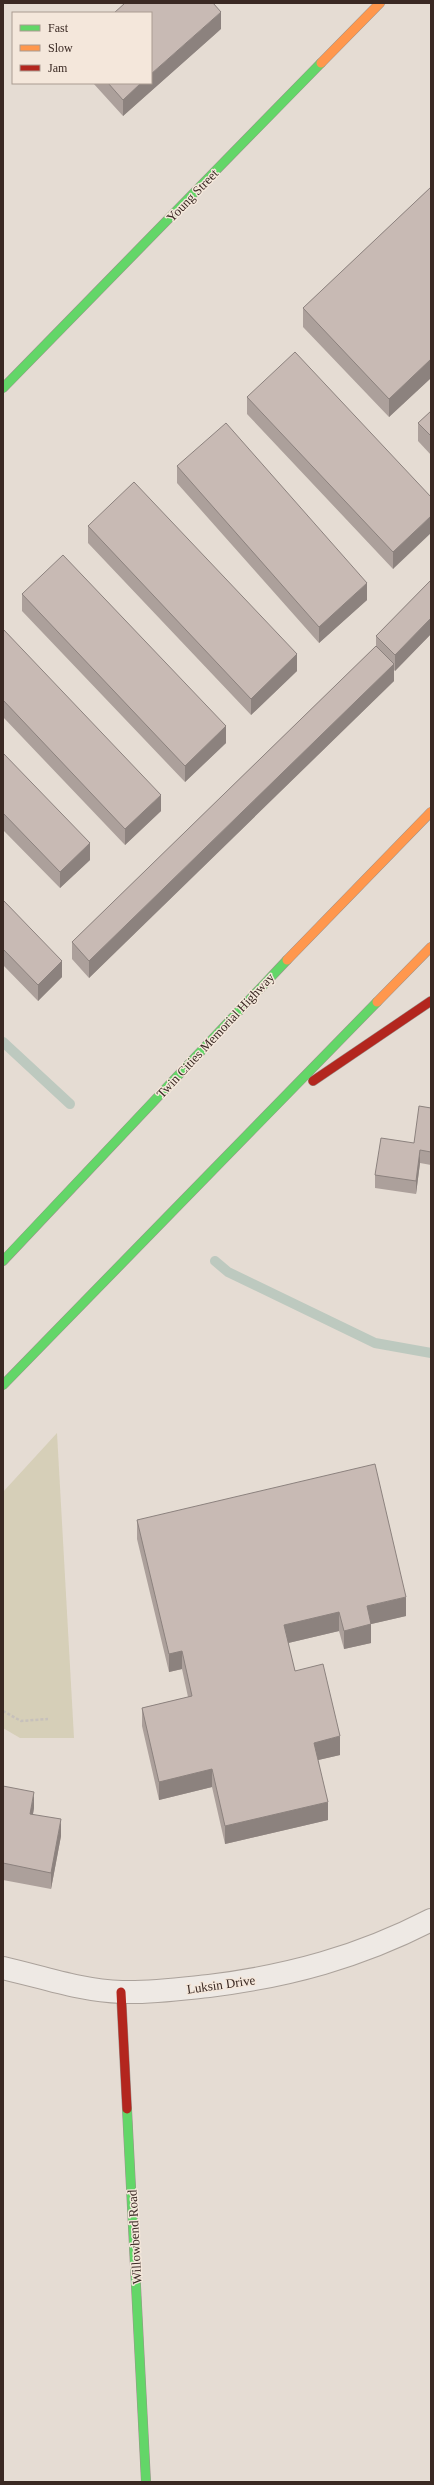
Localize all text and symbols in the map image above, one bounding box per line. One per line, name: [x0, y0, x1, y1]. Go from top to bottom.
legend: [12, 12, 152, 84]
text: Fast: [48, 21, 69, 35]
text: Slow: [48, 41, 73, 55]
text: Jam: [48, 61, 68, 75]
street label: Young Street: [163, 166, 222, 225]
street label: Twin Cities Memorial Highway: [153, 969, 278, 1101]
street label: Luksin Drive: [186, 1972, 256, 1997]
street label: Willowbend Road: [125, 2189, 144, 2285]

